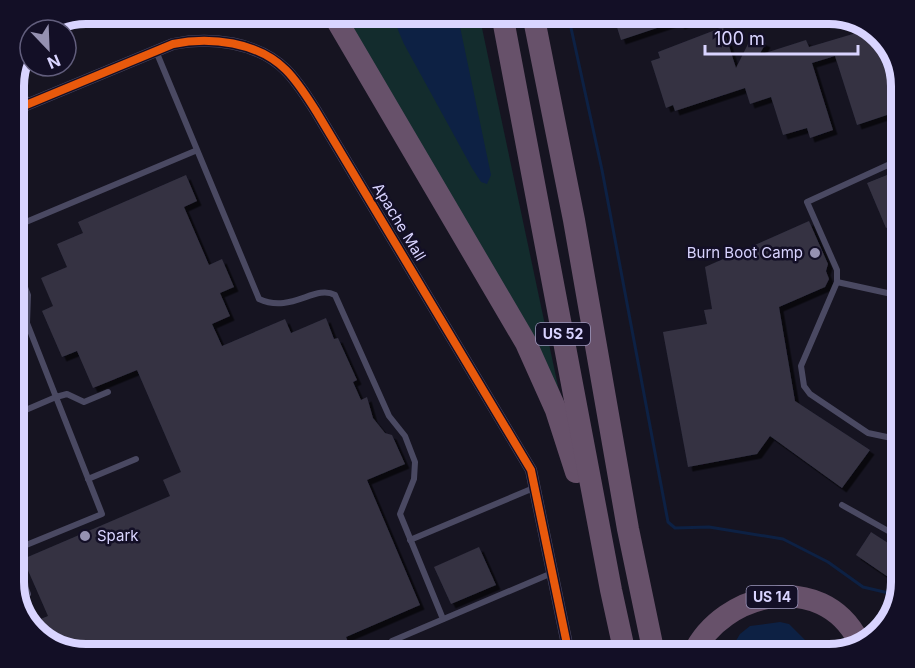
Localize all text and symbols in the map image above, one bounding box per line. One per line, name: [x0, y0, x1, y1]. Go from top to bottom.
north arrow: [18, 18, 78, 78]
scale bar: [705, 18, 858, 56]
text: 100 m: [714, 28, 765, 49]
text: N: [44, 50, 63, 73]
street label: Apache Mall: [369, 179, 430, 264]
place label: Burn Boot Camp: [687, 243, 803, 262]
marker: Burn Boot Camp: [808, 246, 822, 260]
road number: US 52: [536, 323, 590, 345]
place label: Spark: [97, 526, 139, 545]
marker: Spark: [78, 529, 92, 543]
road number: US 14: [746, 586, 798, 608]

